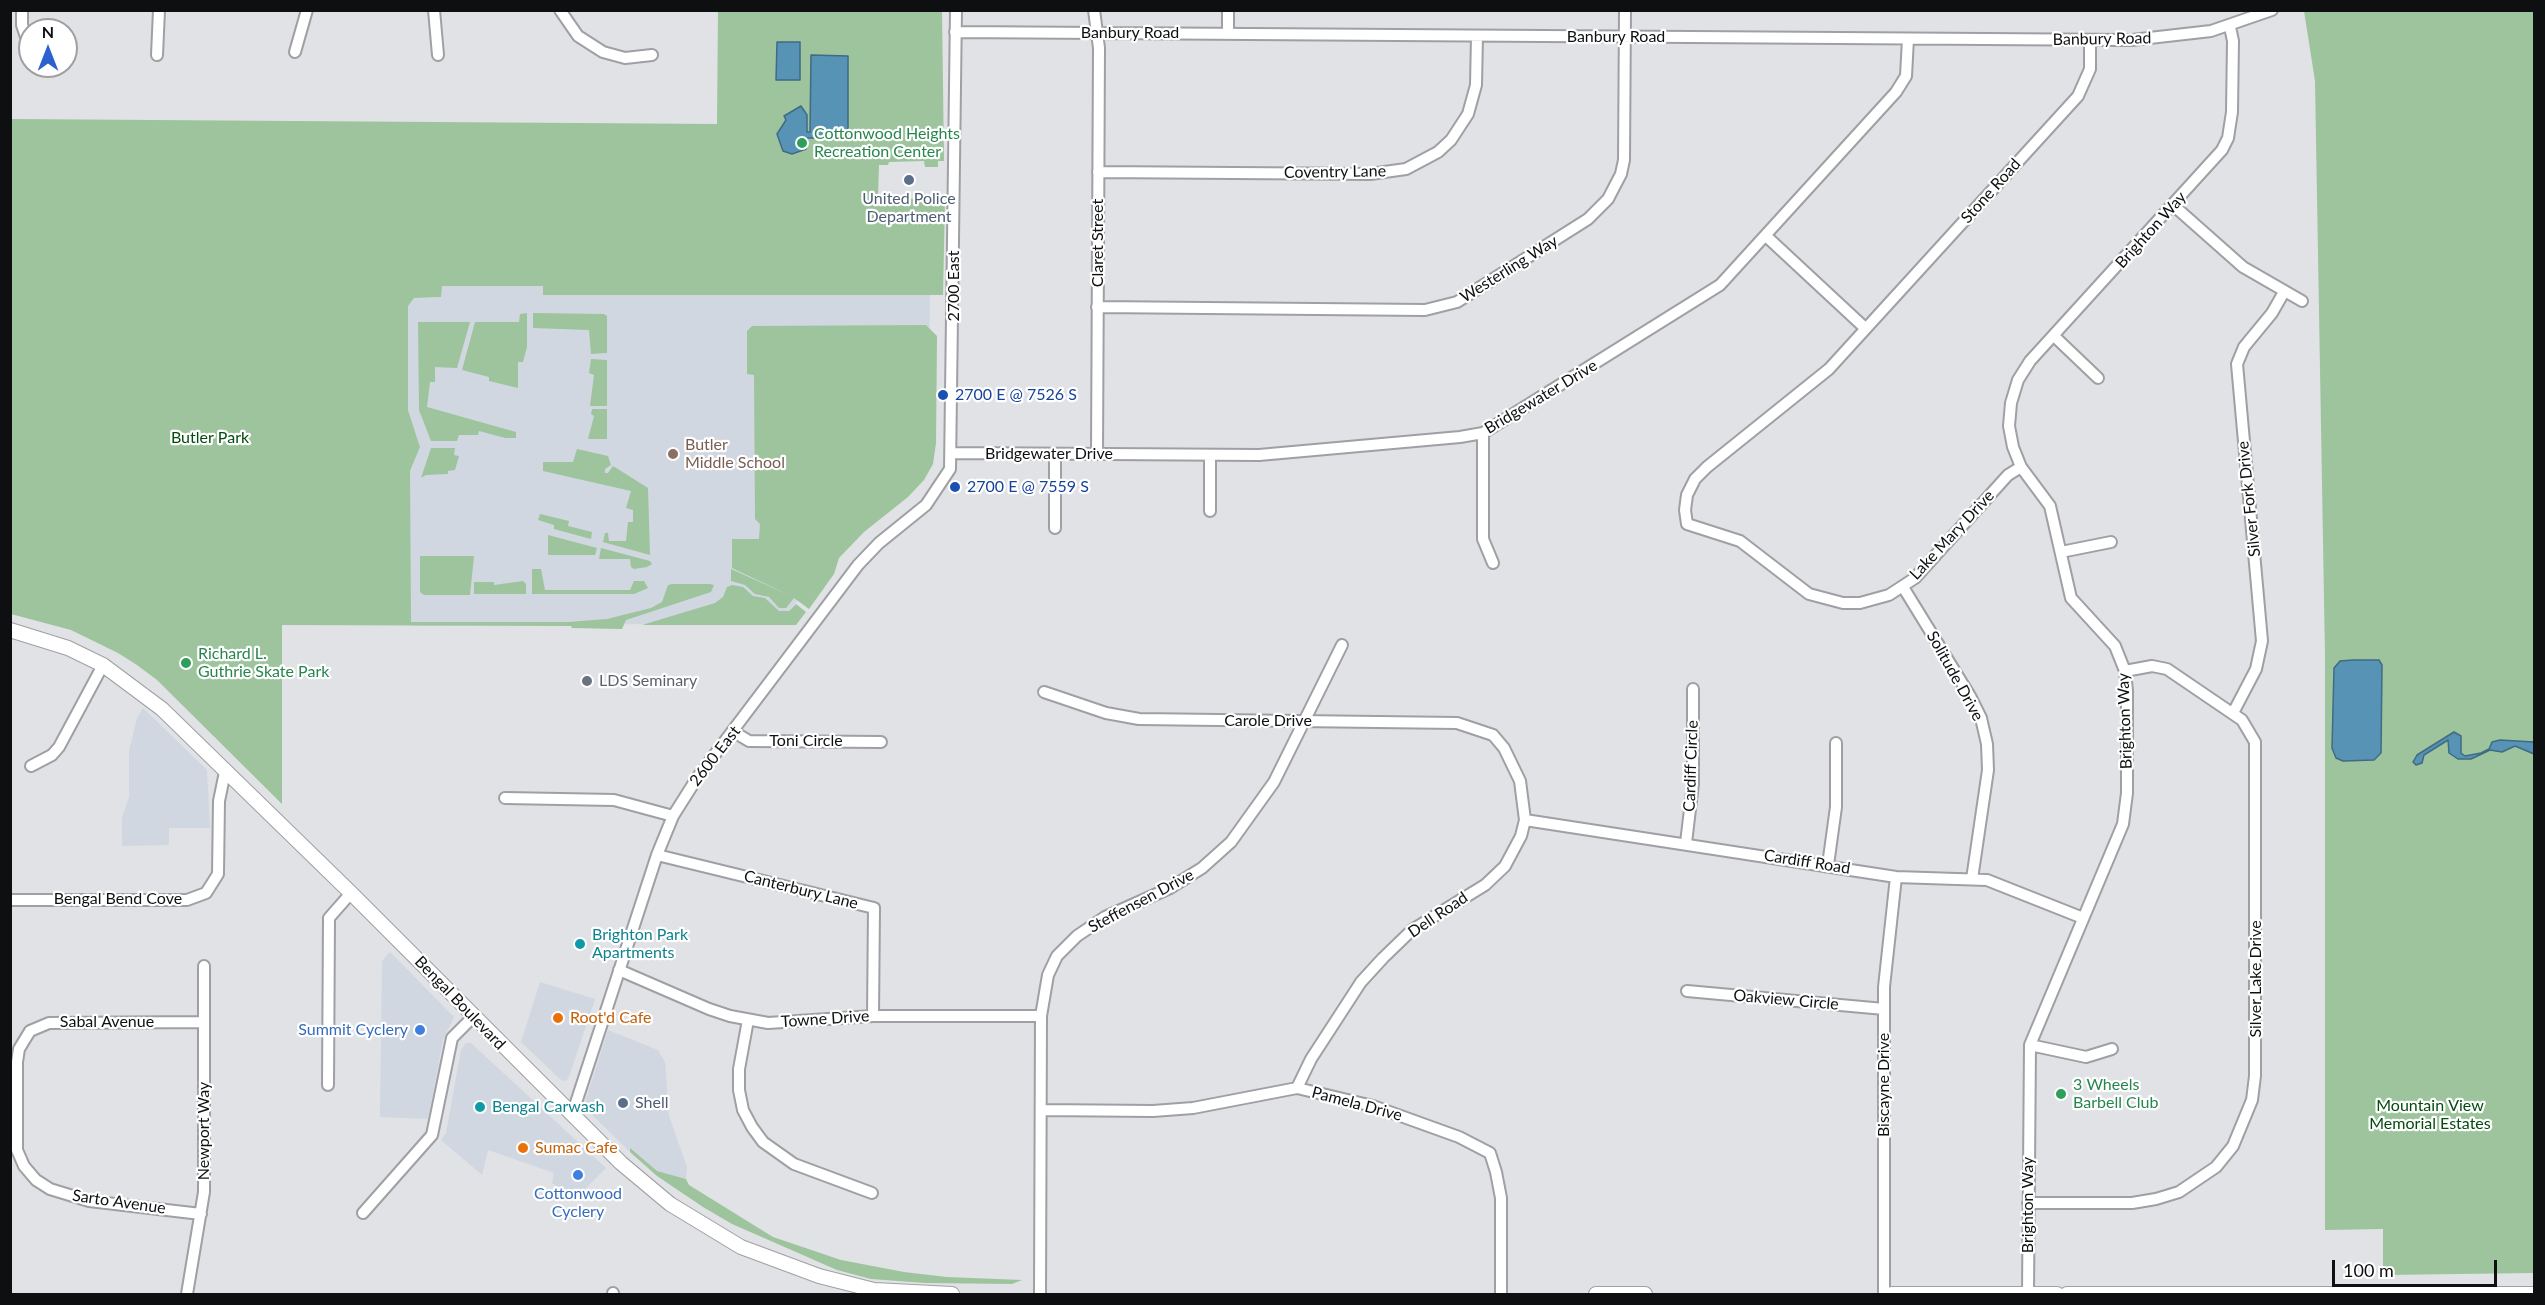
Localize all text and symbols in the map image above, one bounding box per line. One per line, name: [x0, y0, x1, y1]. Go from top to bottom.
north arrow: [18, 18, 78, 78]
text: N: [42, 22, 54, 41]
street label: Banbury Road: [1081, 23, 1179, 43]
street label: Banbury Road: [1567, 27, 1665, 47]
street label: Banbury Road: [2053, 29, 2151, 49]
place label: Cottonwood Heights Recreation Center: [814, 124, 960, 162]
marker: Cottonwood Heights Recreation Center: [795, 136, 809, 150]
street label: Stone Road: [1957, 155, 2025, 227]
street label: Coventry Lane: [1284, 162, 1386, 182]
marker: United Police Department: [902, 173, 916, 187]
street label: Brighton Way: [2112, 188, 2190, 272]
place label: United Police Department: [862, 189, 956, 227]
street label: Claret Street: [1088, 199, 1108, 287]
street label: Westerling Way: [1457, 231, 1561, 307]
street label: 2700 East: [944, 251, 964, 321]
street label: Bridgewater Drive: [1481, 356, 1601, 438]
place label: 2700 E @ 7526 S: [955, 385, 1077, 405]
marker: 2700 E @ 7526 S: [936, 388, 950, 402]
park label: Butler Park: [171, 428, 249, 448]
place label: Butler Middle School: [685, 435, 785, 473]
street label: Silver Fork Drive: [2233, 440, 2265, 558]
street label: Bridgewater Drive: [985, 444, 1113, 464]
marker: Butler Middle School: [666, 447, 680, 461]
place label: 2700 E @ 7559 S: [967, 477, 1089, 497]
marker: 2700 E @ 7559 S: [948, 480, 962, 494]
street label: Lake Mary Drive: [1906, 486, 1998, 584]
street label: Solitude Drive: [1922, 628, 1988, 724]
place label: Richard L. Guthrie Skate Park: [198, 644, 329, 682]
marker: Richard L. Guthrie Skate Park: [179, 656, 193, 670]
place label: LDS Seminary: [599, 671, 697, 691]
street label: Brighton Way: [2114, 672, 2136, 770]
marker: LDS Seminary: [580, 674, 594, 688]
street label: Carole Drive: [1224, 711, 1312, 731]
street label: Cardiff Circle: [1680, 720, 1702, 812]
street label: 2600 East: [686, 722, 744, 790]
street label: Toni Circle: [769, 731, 843, 751]
street label: Cardiff Road: [1762, 846, 1852, 878]
street label: Steffensen Drive: [1085, 865, 1197, 937]
street label: Canterbury Lane: [742, 867, 860, 913]
street label: Dell Road: [1405, 888, 1471, 942]
street label: Bengal Bend Cove: [54, 889, 182, 909]
street label: Silver Lake Drive: [2246, 920, 2266, 1038]
place label: Brighton Park Apartments: [592, 925, 688, 963]
marker: Brighton Park Apartments: [573, 937, 587, 951]
street label: Bengal Boulevard: [411, 952, 509, 1054]
street label: Oakview Circle: [1733, 986, 1839, 1014]
street label: Towne Drive: [780, 1006, 870, 1032]
place label: Root'd Cafe: [570, 1008, 651, 1028]
marker: Root'd Cafe: [551, 1011, 565, 1025]
street label: Sabal Avenue: [60, 1012, 154, 1032]
place label: Summit Cyclery: [298, 1020, 408, 1040]
marker: Summit Cyclery: [413, 1023, 427, 1037]
street label: Biscayne Drive: [1874, 1033, 1894, 1137]
place label: 3 Wheels Barbell Club: [2073, 1075, 2158, 1113]
street label: Newport Way: [194, 1082, 214, 1180]
street label: Pamela Drive: [1310, 1083, 1404, 1125]
marker: 3 Wheels Barbell Club: [2054, 1087, 2068, 1101]
place label: Shell: [635, 1093, 668, 1113]
marker: Shell: [616, 1096, 630, 1110]
park label: Mountain View Memorial Estates: [2369, 1096, 2491, 1134]
place label: Bengal Carwash: [492, 1097, 604, 1117]
marker: Bengal Carwash: [473, 1100, 487, 1114]
place label: Sumac Cafe: [535, 1138, 618, 1158]
marker: Sumac Cafe: [516, 1141, 530, 1155]
street label: Brighton Way: [2018, 1157, 2038, 1253]
marker: Cottonwood Cyclery: [571, 1168, 585, 1182]
place label: Cottonwood Cyclery: [534, 1184, 622, 1222]
street label: Sarto Avenue: [71, 1186, 167, 1218]
scale bar: [2335, 1248, 2500, 1286]
text: 100 m: [2343, 1259, 2394, 1281]

